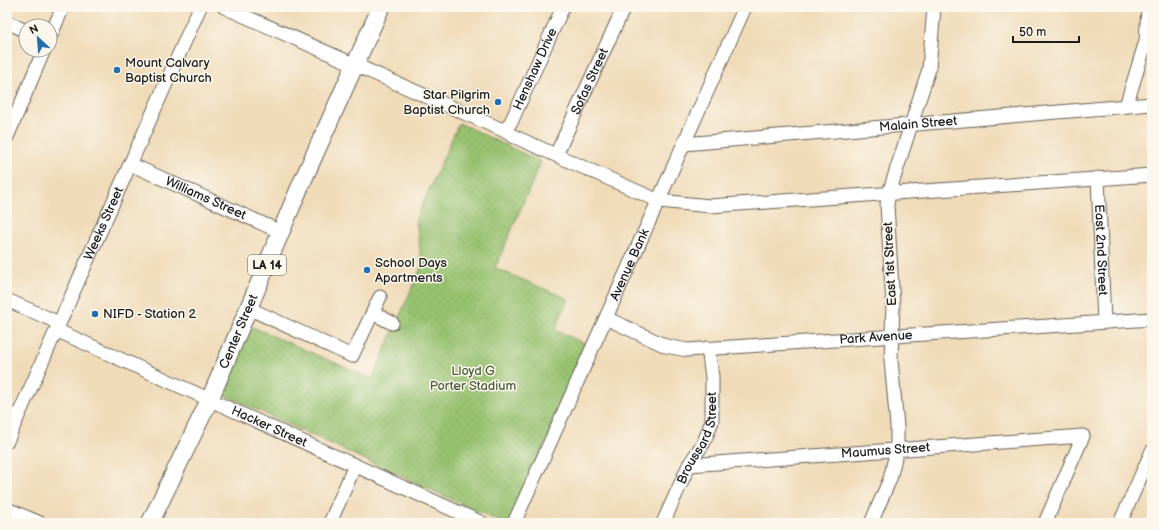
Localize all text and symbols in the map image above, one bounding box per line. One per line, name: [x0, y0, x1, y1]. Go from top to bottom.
north arrow: [18, 18, 58, 58]
scale bar: [1013, 18, 1079, 44]
text: N: [27, 22, 40, 37]
street label: Henshaw Drive: [510, 25, 561, 113]
text: 50 m: [1019, 25, 1046, 40]
street label: Sofas Street: [568, 46, 612, 117]
place label: Mount Calvary Baptist Church: [125, 55, 212, 86]
marker: Mount Calvary Baptist Church: [112, 65, 122, 75]
place label: Star Pilgrim Baptist Church: [403, 87, 490, 118]
marker: Star Pilgrim Baptist Church: [493, 97, 503, 107]
street label: Malain Street: [879, 113, 958, 135]
street label: Williams Street: [163, 173, 249, 223]
street label: Weeks Street: [80, 184, 127, 263]
street label: East 2nd Street: [1091, 204, 1111, 296]
street label: East 1st Street: [880, 221, 900, 307]
street label: Avenue Bank: [607, 226, 653, 303]
road number: LA 14: [248, 255, 286, 275]
place label: School Days Apartments: [375, 255, 448, 286]
marker: School Days Apartments: [362, 265, 372, 275]
street label: Center Street: [216, 292, 261, 371]
place label: NIFD - Station 2: [103, 306, 197, 322]
marker: NIFD - Station 2: [90, 309, 100, 319]
street label: Park Avenue: [839, 327, 913, 348]
park label: Lloyd G Porter Stadium: [430, 363, 516, 394]
street label: Broussard Street: [673, 392, 720, 487]
street label: Hacker Street: [229, 402, 310, 451]
street label: Maumus Street: [840, 439, 931, 462]

